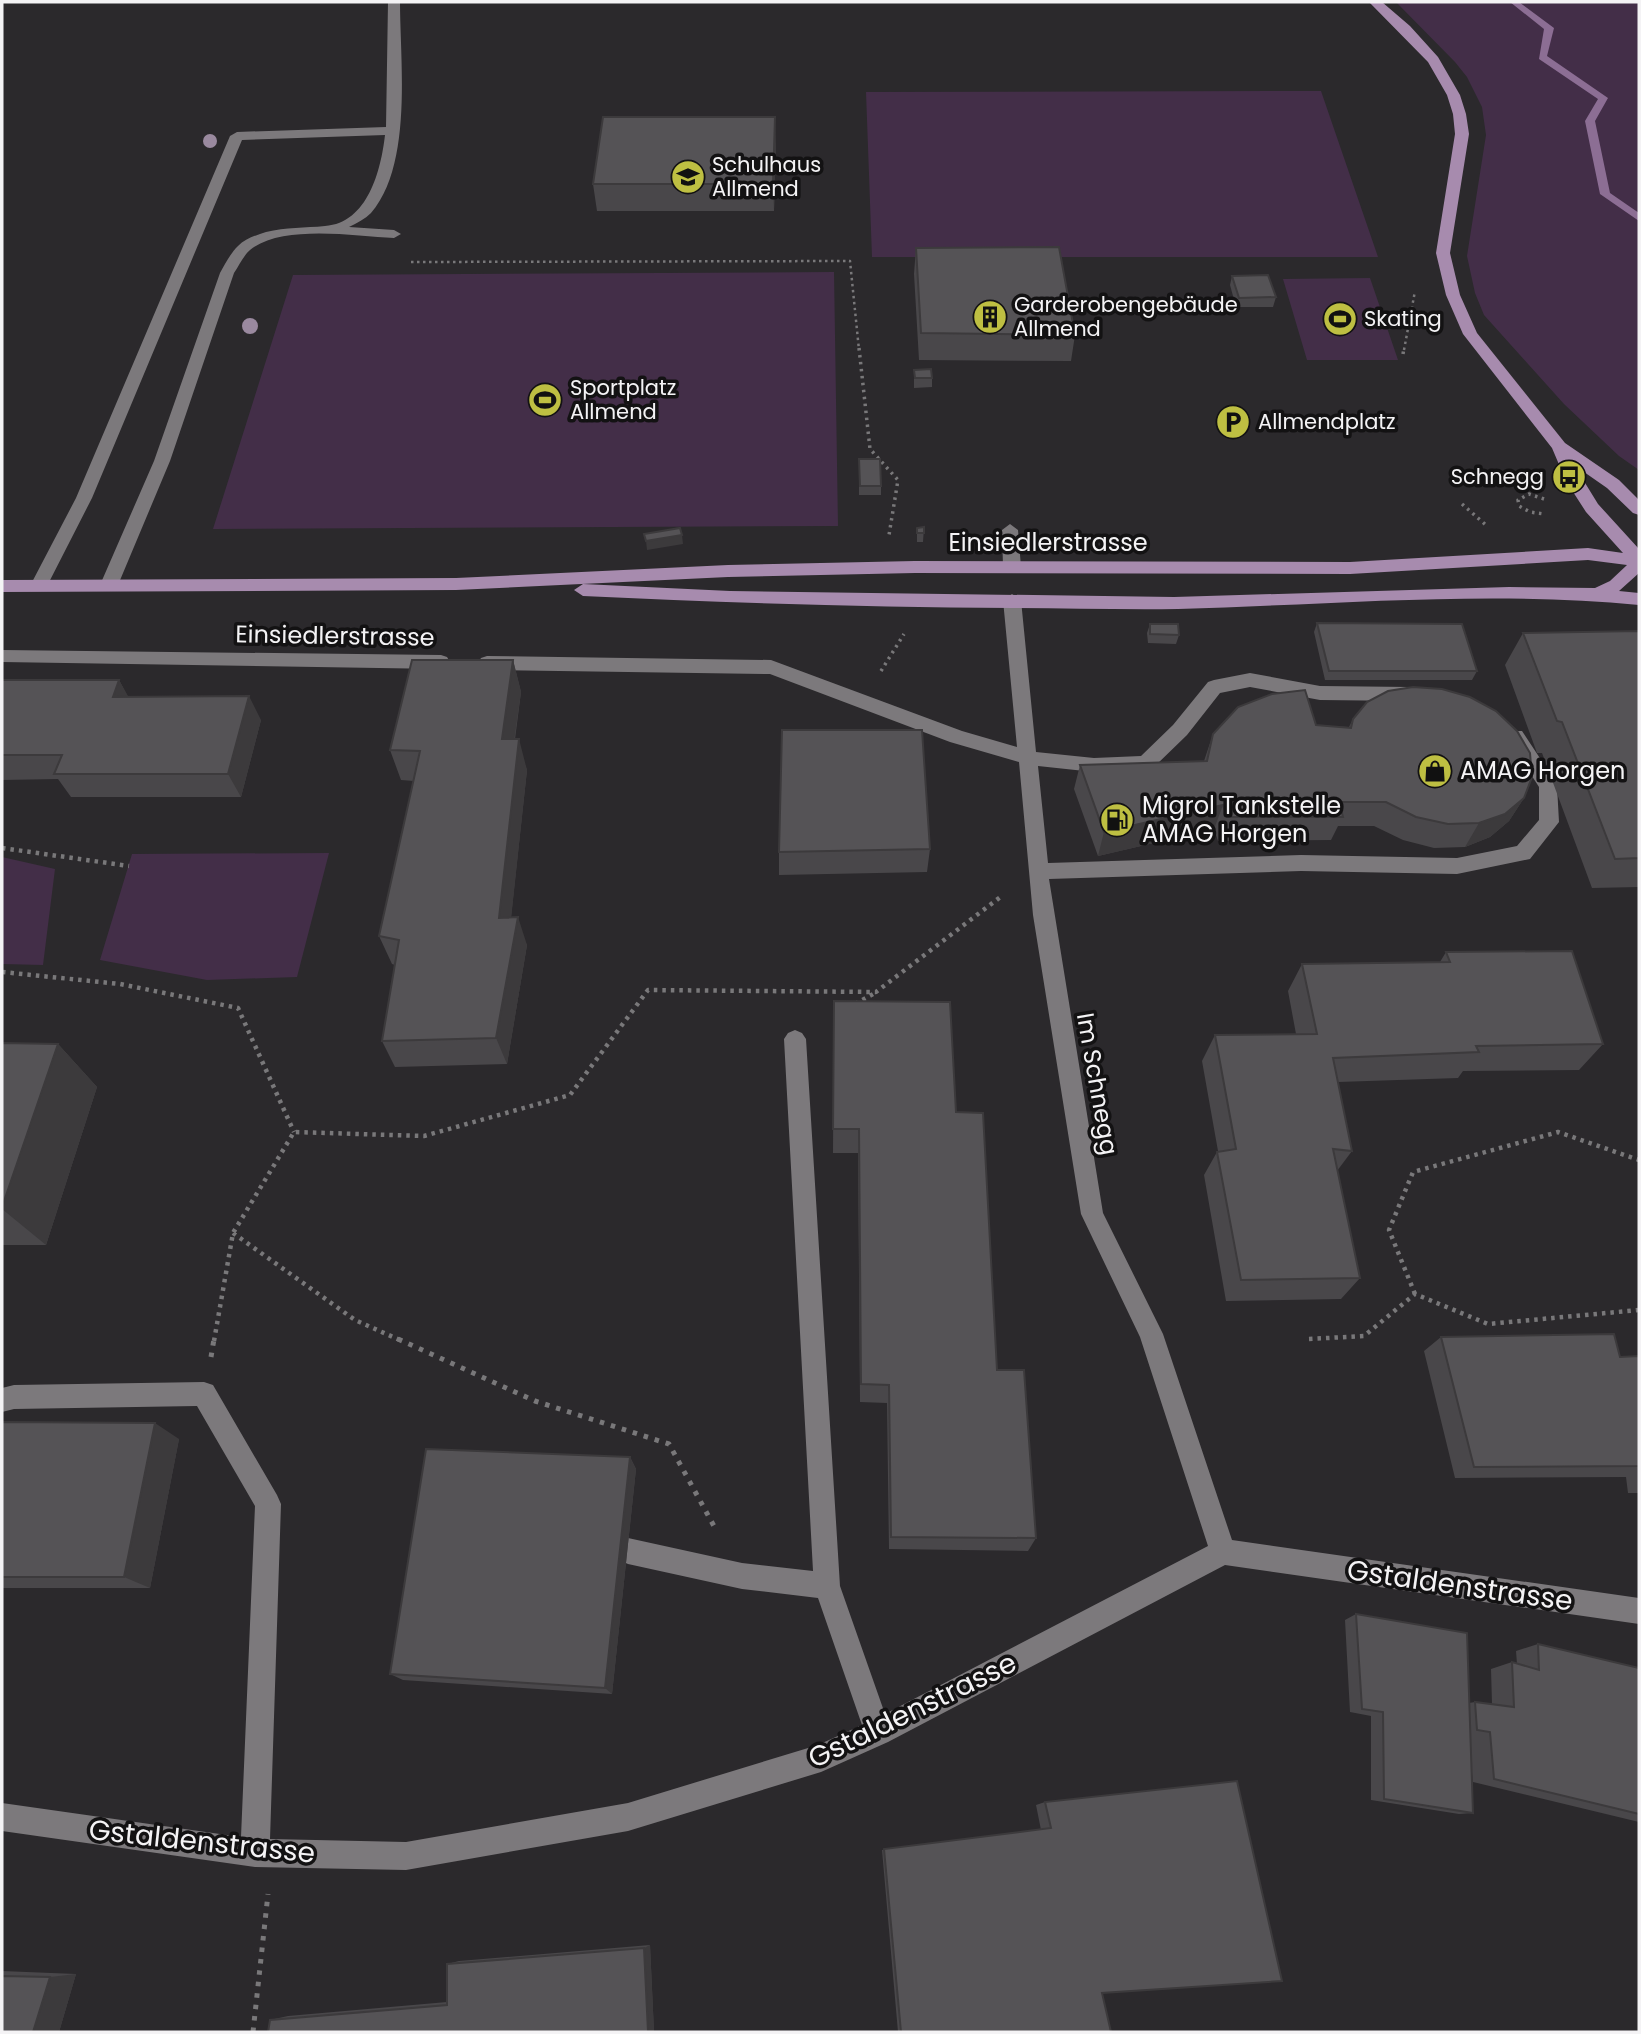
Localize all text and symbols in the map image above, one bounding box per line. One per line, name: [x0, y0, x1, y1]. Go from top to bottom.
place label: Schulhaus Allmend: [712, 150, 821, 203]
school or university icon: Schulhaus Allmend: [669, 158, 707, 196]
place label: Garderobengebäude Allmend: [1014, 290, 1238, 343]
building icon: Garderobengebäude Allmend: [971, 298, 1009, 336]
sports icon: Skating: [1321, 300, 1359, 338]
place label: Skating: [1364, 304, 1442, 333]
place label: Sportplatz Allmend: [570, 373, 676, 426]
sports icon: Sportplatz Allmend: [526, 381, 564, 419]
parking icon: Allmendplatz: [1214, 403, 1252, 441]
place label: Allmendplatz: [1258, 407, 1396, 436]
bus stop icon: Schnegg: [1550, 458, 1588, 496]
place label: Schnegg: [1451, 462, 1544, 491]
street label: Einsiedlerstrasse: [948, 526, 1148, 559]
street label: Einsiedlerstrasse: [235, 617, 435, 654]
shop icon: AMAG Horgen: [1416, 752, 1454, 790]
place label: AMAG Horgen: [1460, 754, 1625, 787]
place label: Migrol Tankstelle AMAG Horgen: [1142, 789, 1341, 850]
fuel station icon: Migrol Tankstelle AMAG Horgen: [1098, 801, 1136, 839]
street label: Im Schnegg: [1069, 1010, 1126, 1158]
street label: Gstaldenstrasse: [1345, 1550, 1575, 1621]
street label: Gstaldenstrasse: [801, 1643, 1023, 1778]
street label: Gstaldenstrasse: [87, 1810, 317, 1873]

